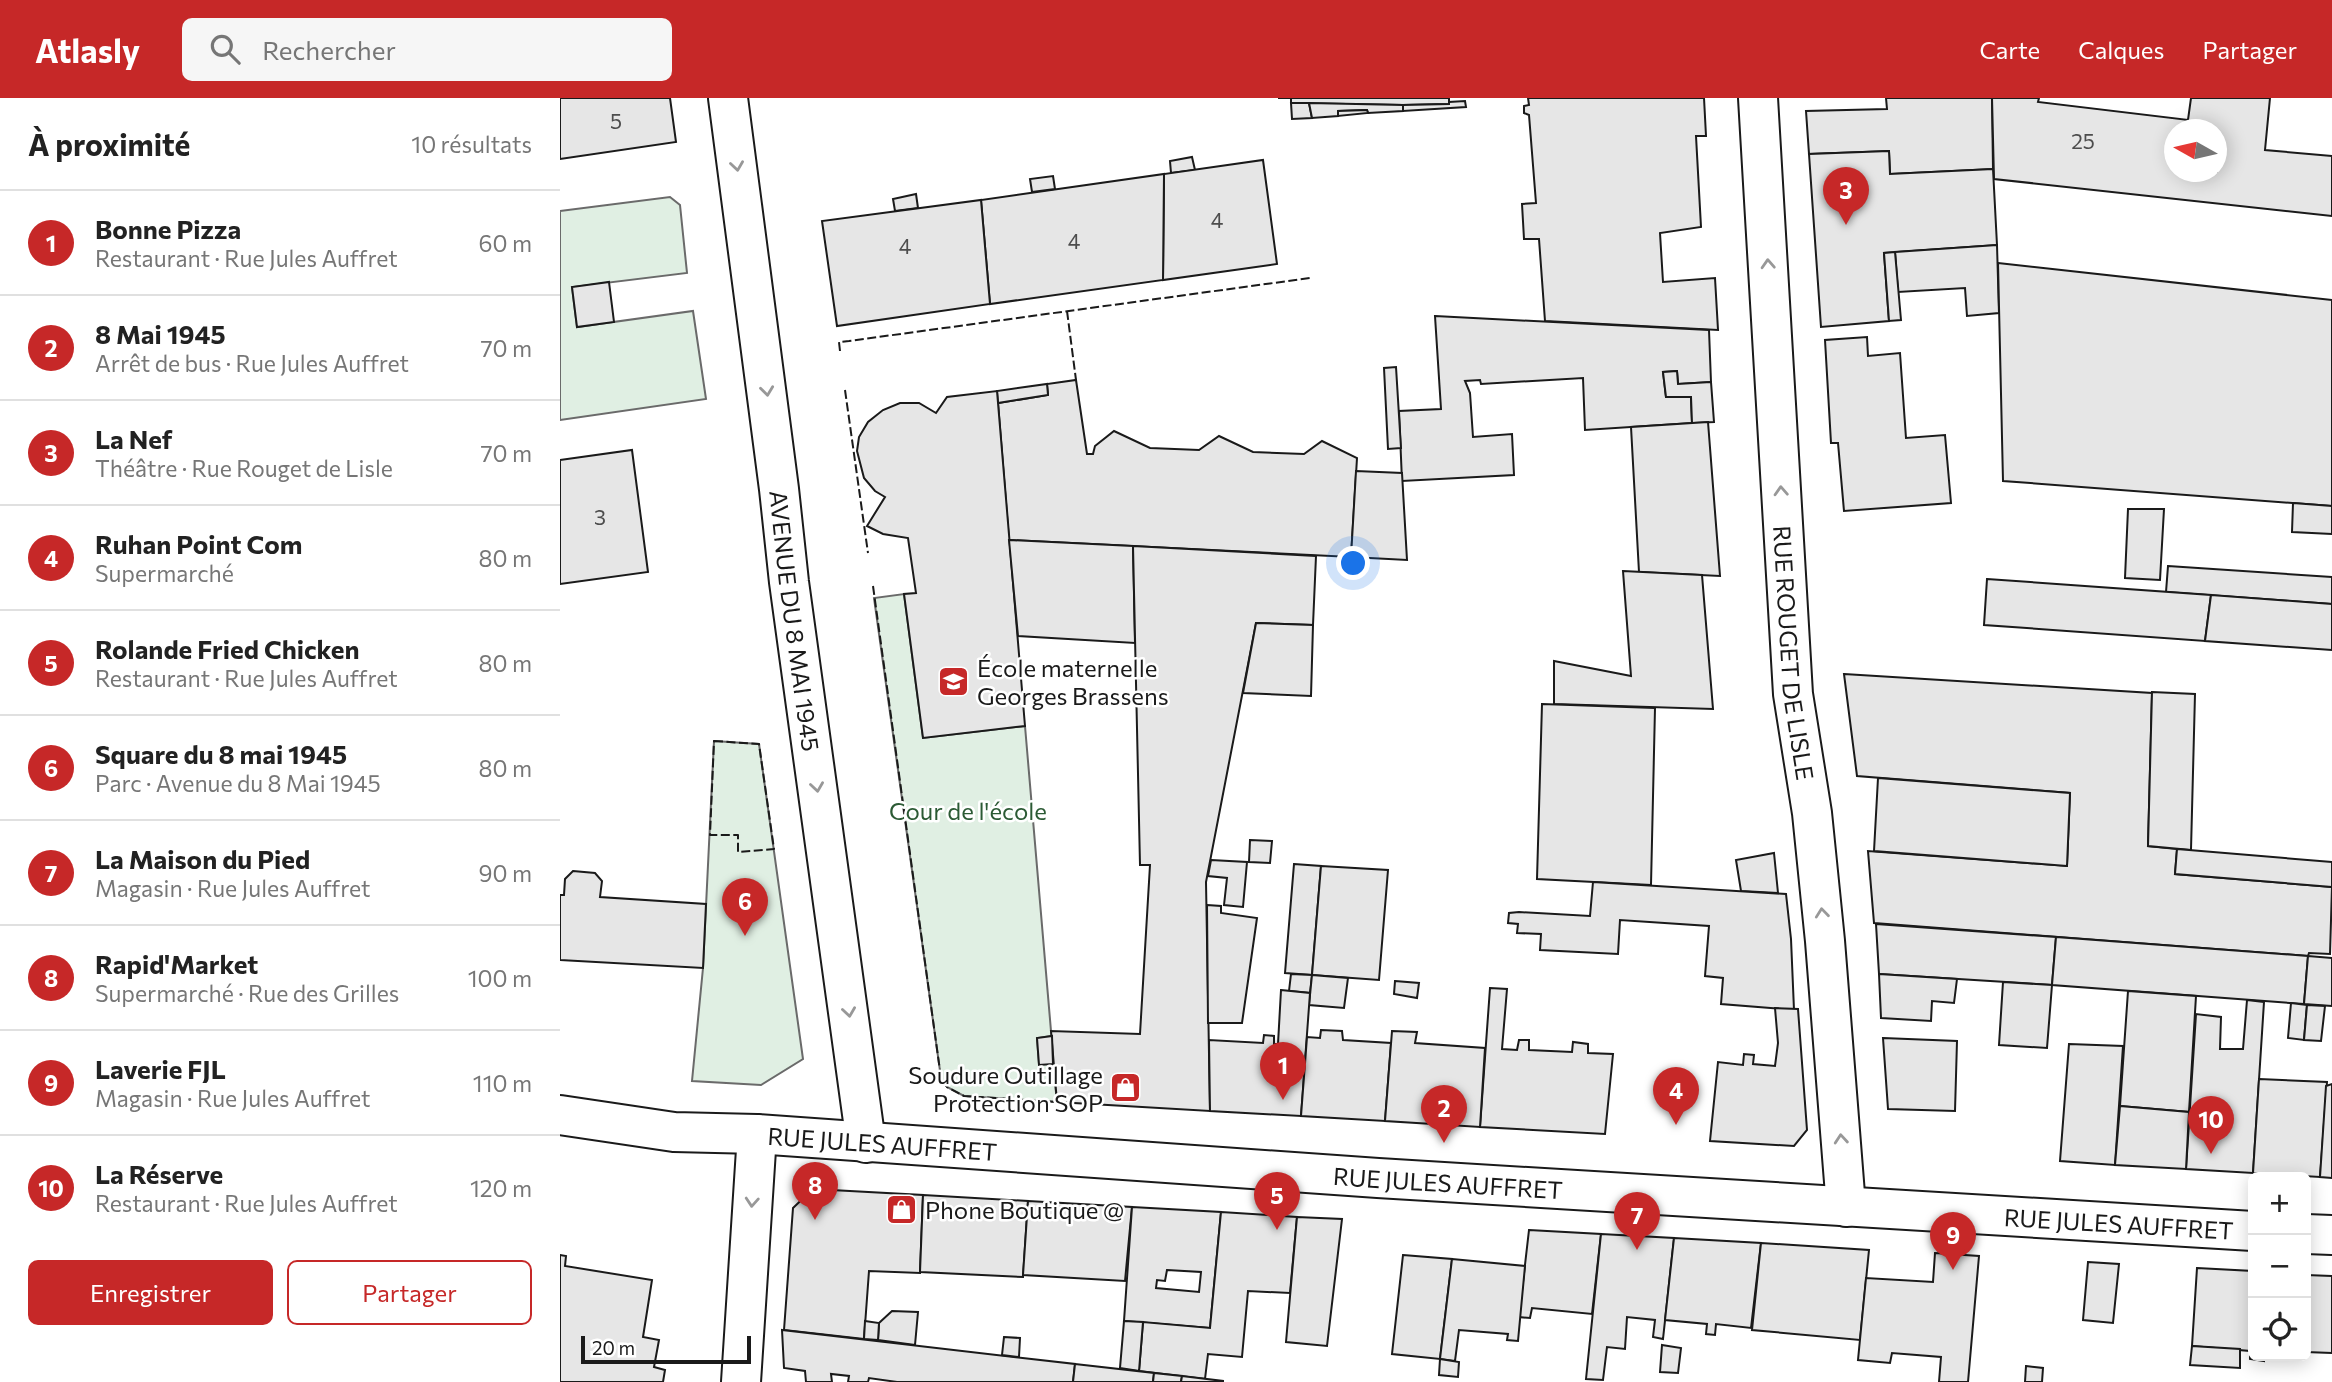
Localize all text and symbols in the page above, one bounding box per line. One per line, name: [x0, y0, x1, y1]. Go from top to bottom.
search box: [182, 18, 672, 81]
text: Atlasly: [35, 29, 140, 70]
icon: search: [206, 30, 244, 68]
text: Rechercher: [262, 34, 396, 65]
text: Carte: [1979, 35, 2040, 64]
text: Calques: [2078, 35, 2164, 64]
text: Partager: [2202, 35, 2297, 64]
house number: 5: [610, 108, 622, 133]
north arrow: [2164, 119, 2227, 182]
text: À proximité: [28, 125, 190, 162]
house number: 25: [2071, 128, 2095, 153]
text: 10 résultats: [411, 130, 532, 158]
one-way arrow: [729, 160, 744, 172]
pin: 3: [1823, 167, 1869, 225]
house number: 4: [1211, 207, 1224, 232]
text: Bonne Pizza: [95, 213, 241, 244]
house number: 4: [1068, 228, 1081, 253]
text: 1: [46, 229, 56, 257]
text: 60 m: [479, 229, 532, 257]
house number: 4: [899, 233, 912, 258]
text: Restaurant · Rue Jules Auffret: [95, 244, 398, 272]
one-way arrow: [1761, 259, 1776, 270]
text: 8 Mai 1945: [95, 318, 226, 349]
text: 2: [44, 334, 58, 362]
text: 70 m: [480, 334, 532, 362]
text: Arrêt de bus · Rue Jules Auffret: [95, 349, 409, 377]
one-way arrow: [759, 385, 774, 397]
text: La Nef: [95, 423, 173, 454]
text: 3: [44, 439, 58, 467]
text: 70 m: [480, 439, 532, 467]
text: Théâtre · Rue Rouget de Lisle: [95, 454, 393, 482]
one-way arrow: [1774, 486, 1789, 497]
street label: AVENUE DU 8 MAI 1945: [765, 489, 827, 753]
house number: 3: [594, 504, 606, 529]
street label: RUE ROUGET DE LISLE: [1769, 524, 1821, 782]
text: Ruhan Point Com: [95, 528, 303, 559]
text: 4: [44, 544, 58, 572]
text: 80 m: [479, 544, 532, 572]
your location: [1336, 546, 1370, 580]
text: Supermarché: [95, 559, 234, 587]
text: Rolande Fried Chicken: [95, 633, 360, 664]
text: 5: [44, 649, 58, 677]
text: 80 m: [479, 649, 532, 677]
place label: École maternelle Georges Brassens: [977, 653, 1169, 710]
text: Restaurant · Rue Jules Auffret: [95, 664, 398, 692]
school or university icon: École maternelle Georges Brassens: [937, 664, 971, 698]
text: Square du 8 mai 1945: [95, 738, 347, 769]
text: 6: [44, 754, 58, 782]
text: 80 m: [479, 754, 532, 782]
text: Parc · Avenue du 8 Mai 1945: [95, 769, 381, 797]
one-way arrow: [810, 781, 825, 793]
park label: Cour de l'école: [889, 796, 1047, 825]
text: La Maison du Pied: [95, 843, 310, 874]
text: 7: [45, 859, 57, 887]
text: 90 m: [479, 859, 532, 887]
text: Magasin · Rue Jules Auffret: [95, 874, 370, 902]
pin: 6: [722, 878, 768, 936]
one-way arrow: [1815, 907, 1830, 918]
text: Rapid'Market: [95, 948, 258, 979]
text: 8: [44, 964, 58, 992]
text: 100 m: [468, 964, 532, 992]
text: Supermarché · Rue des Grilles: [95, 979, 399, 1007]
one-way arrow: [841, 1006, 856, 1018]
pin: 1: [1260, 1042, 1306, 1100]
text: Laverie FJL: [95, 1053, 226, 1084]
place label: Soudure Outillage Protection SOP: [908, 1060, 1103, 1117]
pin: 4: [1653, 1067, 1699, 1125]
text: 9: [44, 1069, 58, 1097]
text: 110 m: [473, 1069, 532, 1097]
shop icon: Soudure Outillage Protection SOP: [1109, 1071, 1143, 1105]
text: Magasin · Rue Jules Auffret: [95, 1084, 370, 1112]
pin: 2: [1421, 1085, 1467, 1143]
pin: 10: [2188, 1096, 2234, 1154]
street label: RUE JULES AUFFRET: [767, 1120, 998, 1165]
one-way arrow: [1834, 1134, 1849, 1145]
text: La Réserve: [95, 1158, 223, 1189]
street label: RUE JULES AUFFRET: [1332, 1160, 1564, 1204]
pin: 8: [792, 1162, 838, 1220]
pin: 5: [1254, 1172, 1300, 1230]
map controls: [2248, 1172, 2311, 1361]
button: +: [2248, 1172, 2311, 1235]
text: 10: [38, 1174, 64, 1202]
text: 120 m: [470, 1174, 532, 1202]
text: Restaurant · Rue Jules Auffret: [95, 1189, 398, 1217]
shop icon: Phone Boutique @: [885, 1192, 919, 1226]
pin: 7: [1614, 1192, 1660, 1250]
place label: Phone Boutique @: [925, 1195, 1124, 1224]
one-way arrow: [745, 1197, 760, 1208]
street label: RUE JULES AUFFRET: [2003, 1201, 2234, 1244]
pin: 9: [1930, 1212, 1976, 1270]
button: −: [2248, 1235, 2311, 1298]
button: Enregistrer: [28, 1260, 273, 1325]
button: Partager: [287, 1260, 532, 1325]
button: locate: [2248, 1298, 2311, 1361]
scale bar: [581, 1333, 751, 1365]
text: 20 m: [592, 1336, 635, 1359]

